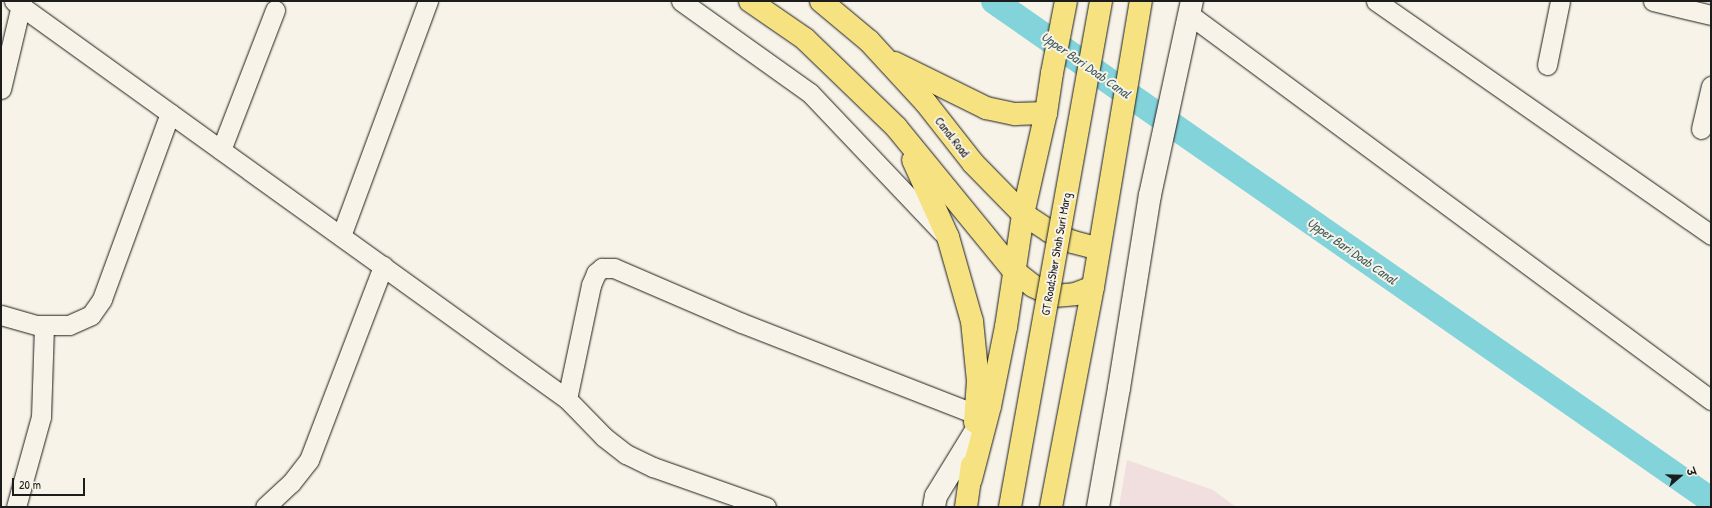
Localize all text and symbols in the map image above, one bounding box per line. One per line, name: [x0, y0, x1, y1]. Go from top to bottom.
water label: Upper Bari Doab Canal: [1038, 28, 1134, 102]
street label: Canal Road: [932, 114, 972, 160]
street label: GT Road;Sher Shah Suri Marg: [1038, 191, 1074, 317]
water label: Upper Bari Doab Canal: [1304, 214, 1400, 288]
north arrow: [1660, 456, 1700, 496]
text: उ: [1683, 466, 1699, 478]
scale bar: [14, 470, 87, 496]
text: 20 m: [19, 476, 41, 493]

